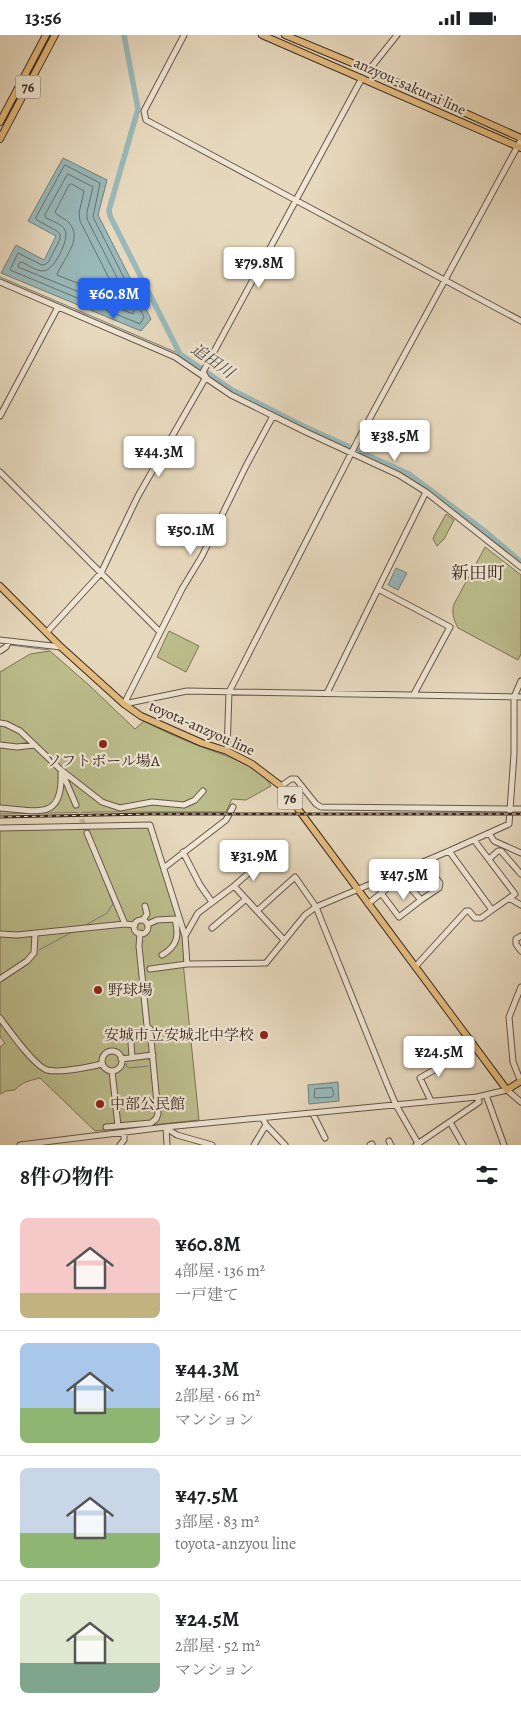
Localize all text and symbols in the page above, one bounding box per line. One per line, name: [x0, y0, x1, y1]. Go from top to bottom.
text: 13:56: [25, 5, 61, 31]
street label: anzyou-sakurai line: [351, 52, 470, 120]
road number: 76: [15, 76, 40, 99]
pin: ¥79.8M: [218, 247, 300, 289]
text: ¥79.8M: [235, 252, 283, 274]
pin: ¥60.8M: [73, 277, 155, 320]
text: ¥60.8M: [89, 283, 139, 305]
water label: 追田川: [186, 338, 240, 385]
pin: ¥38.5M: [354, 419, 436, 462]
text: ¥38.5M: [371, 425, 419, 447]
pin: ¥44.3M: [118, 435, 200, 478]
text: ¥44.3M: [135, 441, 183, 463]
pin: ¥50.1M: [150, 513, 232, 556]
text: ¥50.1M: [167, 519, 215, 541]
district label: 新田町: [451, 561, 505, 585]
street label: toyota-anzyou line: [146, 696, 258, 760]
marker: ソフトボール場A: [97, 738, 109, 750]
place label: ソフトボール場A: [46, 751, 160, 771]
road number: 76: [278, 786, 302, 809]
pin: ¥31.9M: [213, 839, 295, 882]
text: ¥31.9M: [230, 845, 278, 867]
pin: ¥47.5M: [363, 859, 445, 901]
text: ¥47.5M: [380, 864, 428, 886]
place label: 野球場: [108, 980, 153, 1000]
marker: 野球場: [92, 984, 104, 996]
place label: 安城市立安城北中学校: [104, 1025, 254, 1045]
marker: 安城市立安城北中学校: [258, 1029, 270, 1041]
pin: ¥24.5M: [398, 1035, 480, 1078]
text: ¥24.5M: [414, 1041, 464, 1063]
place label: 中部公民館: [110, 1094, 185, 1114]
marker: 中部公民館: [94, 1098, 106, 1110]
icon: filters: [473, 1161, 501, 1189]
text: 8件の物件: [20, 1163, 114, 1191]
text: ¥60.8M: [175, 1230, 241, 1258]
icon: home: [60, 1238, 120, 1298]
text: 4部屋 · 136 m²: [175, 1260, 265, 1282]
text: 一戸建て: [175, 1284, 239, 1306]
text: ¥44.3M: [175, 1355, 239, 1383]
icon: home: [60, 1363, 120, 1423]
text: 2部屋 · 66 m²: [175, 1385, 261, 1407]
text: マンション: [175, 1409, 254, 1431]
text: ¥47.5M: [175, 1481, 238, 1509]
icon: home: [60, 1488, 120, 1548]
text: 3部屋 · 83 m²: [175, 1511, 259, 1533]
text: toyota-anzyou line: [175, 1533, 296, 1555]
text: ¥24.5M: [175, 1605, 239, 1633]
icon: home: [60, 1613, 120, 1673]
text: 2部屋 · 52 m²: [175, 1635, 260, 1657]
text: マンション: [175, 1659, 254, 1681]

